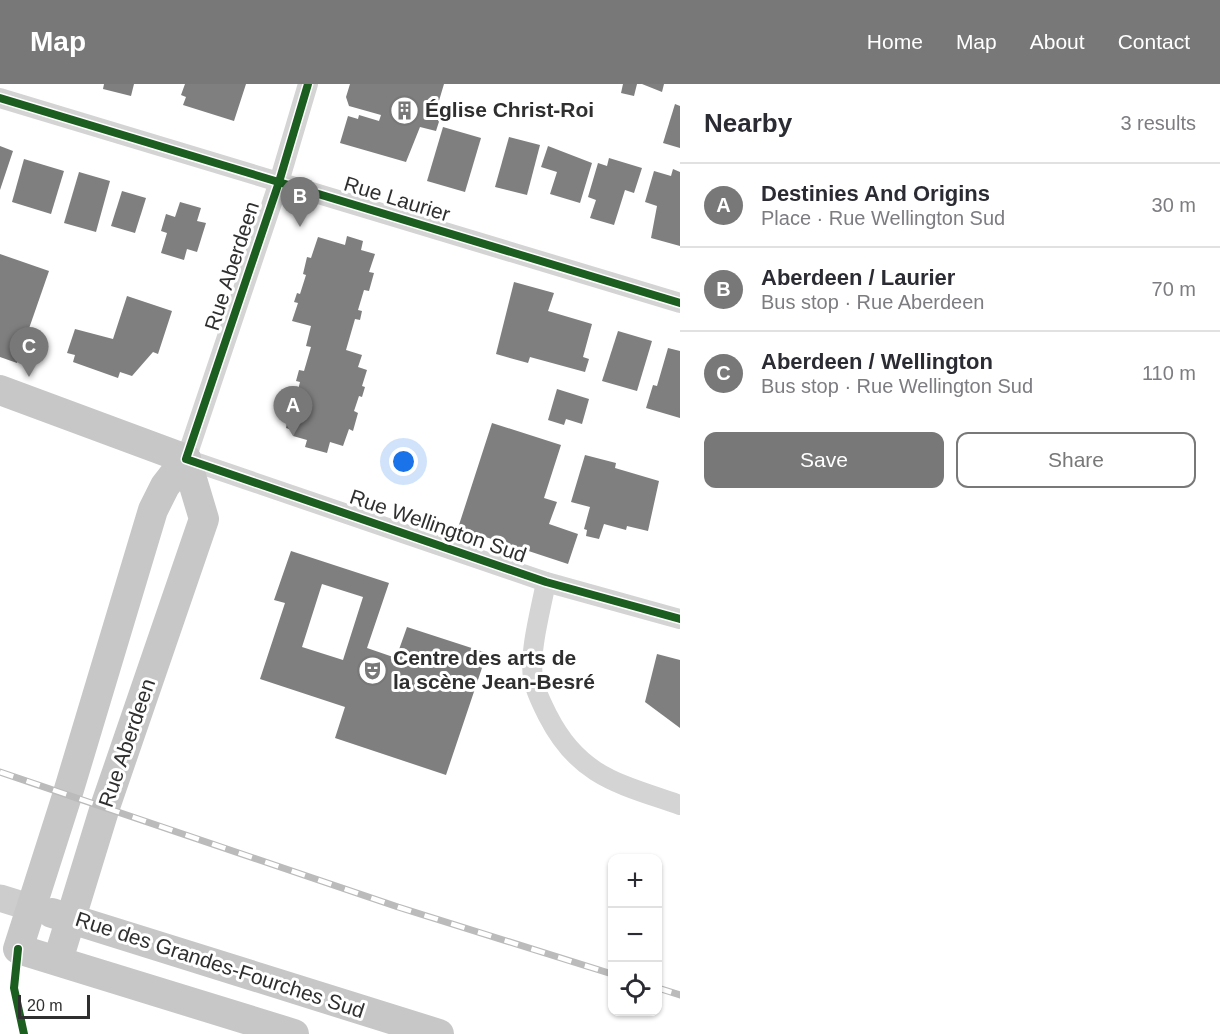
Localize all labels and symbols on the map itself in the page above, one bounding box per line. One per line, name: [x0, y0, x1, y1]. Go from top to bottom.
building icon: Église Christ-Roi: [388, 94, 420, 126]
place label: Église Christ-Roi: [425, 98, 594, 121]
street label: Rue Laurier: [341, 171, 453, 226]
pin: B: [280, 178, 320, 227]
street label: Rue Aberdeen: [200, 198, 263, 333]
pin: C: [9, 328, 48, 377]
pin: A: [274, 386, 312, 436]
your location: [389, 447, 418, 476]
street label: Rue Wellington Sud: [347, 485, 529, 567]
place label: Centre des arts de la scène Jean-Besré: [393, 646, 595, 693]
theatre icon: Centre des arts de la scène Jean-Besré: [356, 654, 388, 686]
street label: Rue Aberdeen: [94, 676, 159, 810]
street label: Rue des Grandes-Fourches Sud: [73, 907, 367, 1022]
scale bar: [18, 992, 90, 1020]

